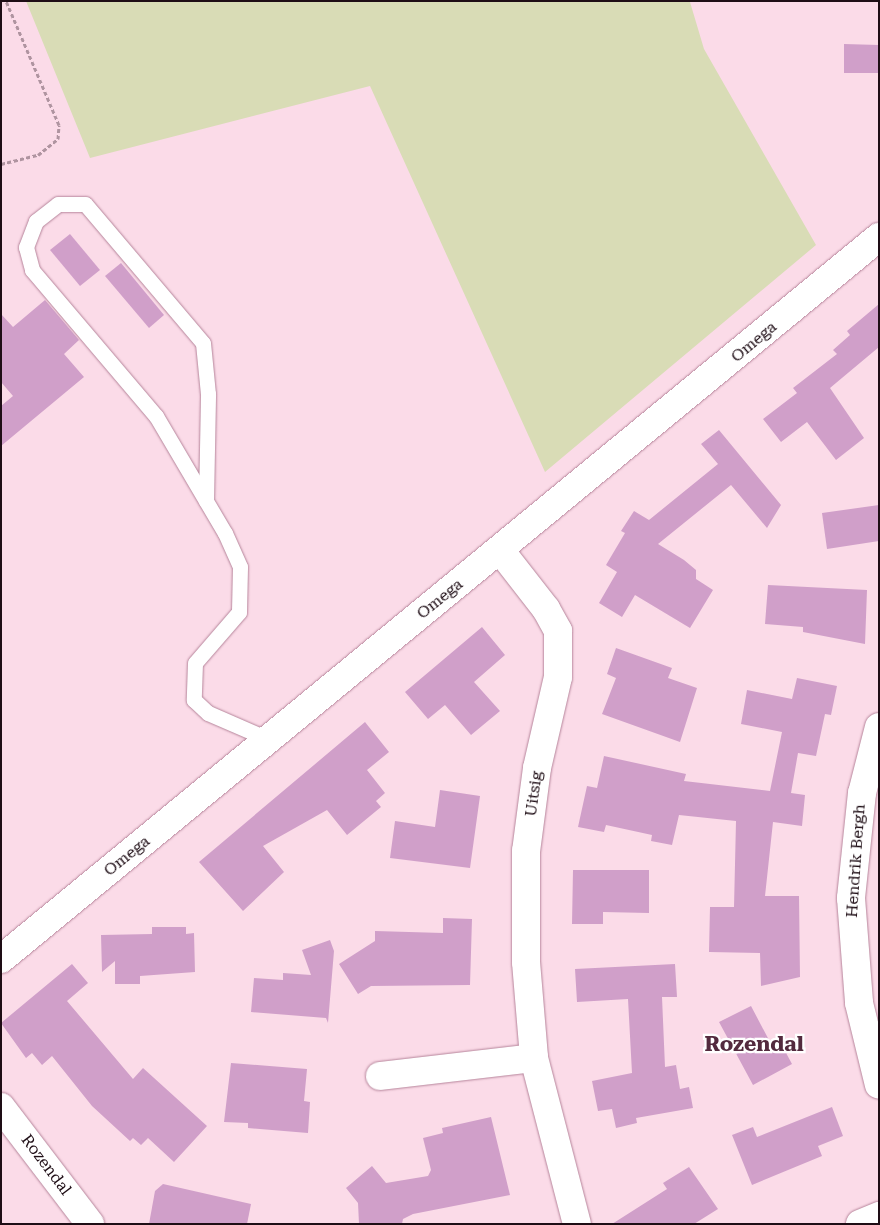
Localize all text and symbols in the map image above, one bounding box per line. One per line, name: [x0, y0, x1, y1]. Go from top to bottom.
street label: Omega: [727, 317, 781, 367]
street label: Omega: [413, 575, 467, 623]
street label: Uitsig: [521, 770, 547, 818]
street label: Hendrik Bergh: [842, 804, 870, 918]
street label: Omega: [100, 832, 154, 880]
district label: Rozendal: [704, 1031, 804, 1057]
street label: Rozendal: [17, 1131, 75, 1199]

